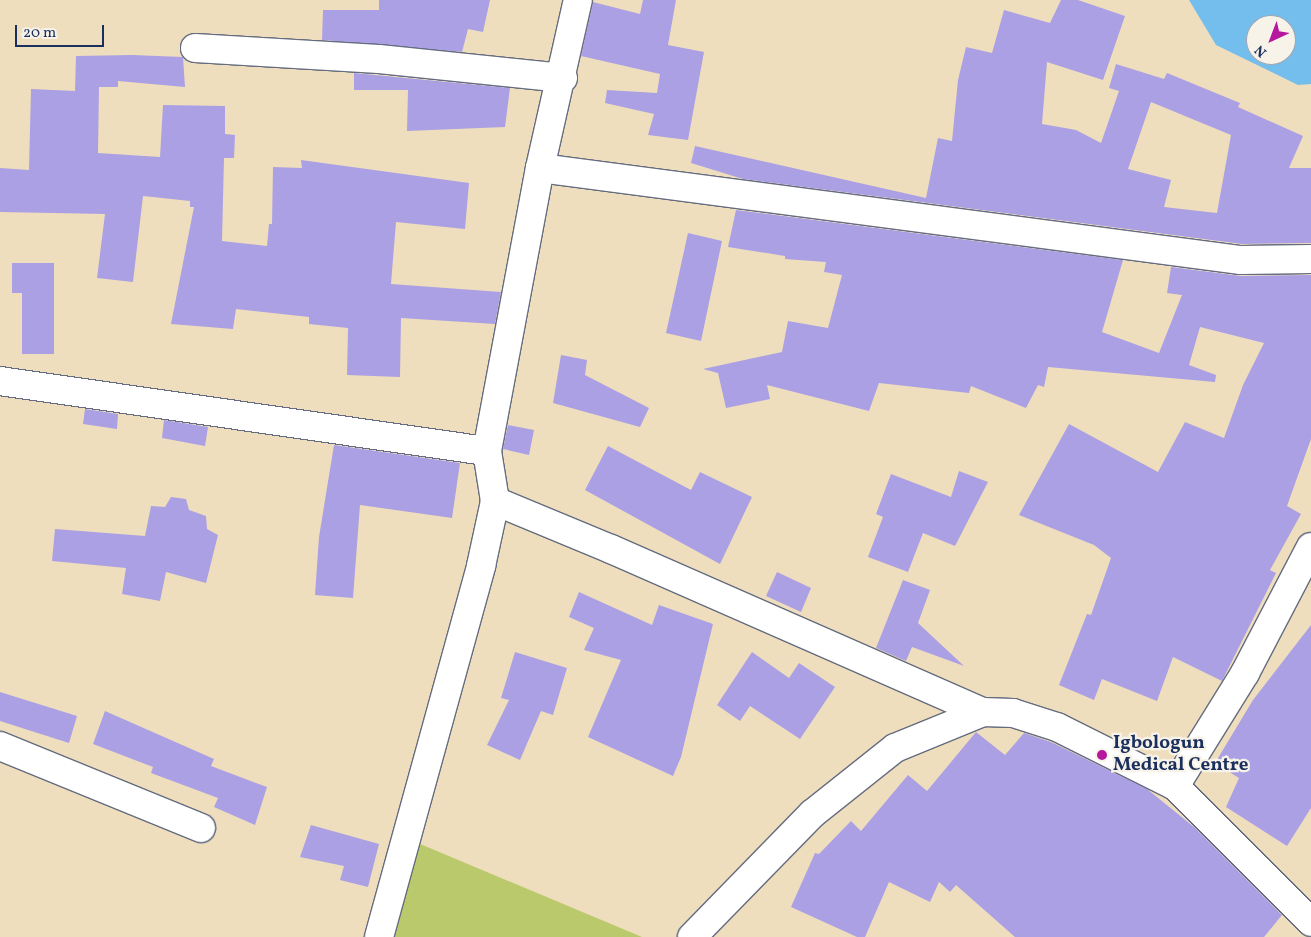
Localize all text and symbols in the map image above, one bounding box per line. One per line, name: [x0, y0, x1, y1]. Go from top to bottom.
scale bar: [18, 15, 106, 47]
north arrow: [1246, 15, 1296, 65]
text: 20 m: [23, 23, 56, 44]
text: N: [1251, 40, 1271, 61]
place label: Igbologun Medical Centre: [1113, 733, 1248, 777]
marker: Igbologun Medical Centre: [1095, 748, 1109, 762]

